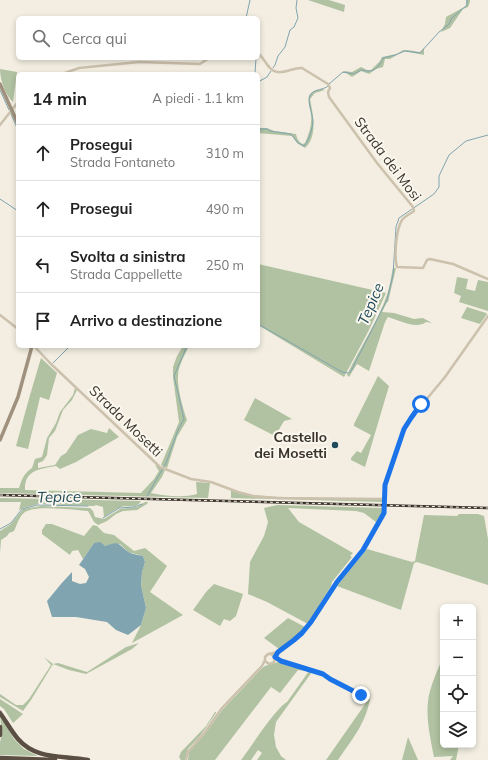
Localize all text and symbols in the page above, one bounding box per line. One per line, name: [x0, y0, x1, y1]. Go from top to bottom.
search box: [16, 16, 260, 60]
icon: search: [30, 27, 52, 49]
text: Cerca qui: [62, 29, 127, 48]
text: 14 min: [32, 88, 87, 109]
text: A piedi · 1.1 km: [152, 90, 244, 106]
street label: Strada dei Mosi: [350, 113, 426, 205]
text: Prosegui: [70, 135, 132, 154]
icon: ahead: [32, 142, 54, 164]
text: 310 m: [206, 145, 244, 161]
text: Strada Fontaneto: [70, 154, 175, 170]
icon: ahead: [32, 198, 54, 220]
text: Prosegui: [70, 199, 132, 218]
text: 490 m: [206, 201, 244, 217]
text: Svolta a sinistra: [70, 247, 186, 266]
icon: left: [32, 254, 54, 276]
text: 250 m: [206, 257, 244, 273]
text: Strada Cappellette: [70, 266, 182, 282]
water label: Tepice: [353, 280, 388, 328]
icon: arrive: [32, 310, 54, 332]
text: Arrivo a destinazione: [70, 311, 222, 330]
street label: Strada Mosetti: [86, 382, 166, 460]
route start: [412, 395, 430, 413]
place label: Castello dei Mosetti: [254, 428, 327, 462]
marker: Castello dei Mosetti: [330, 440, 340, 450]
water label: Tepice: [37, 487, 81, 506]
map controls: [440, 604, 476, 748]
button: +: [440, 604, 476, 640]
button: −: [440, 640, 476, 676]
button: locate: [440, 676, 476, 712]
route end: [352, 686, 370, 704]
button: layers: [440, 712, 476, 748]

